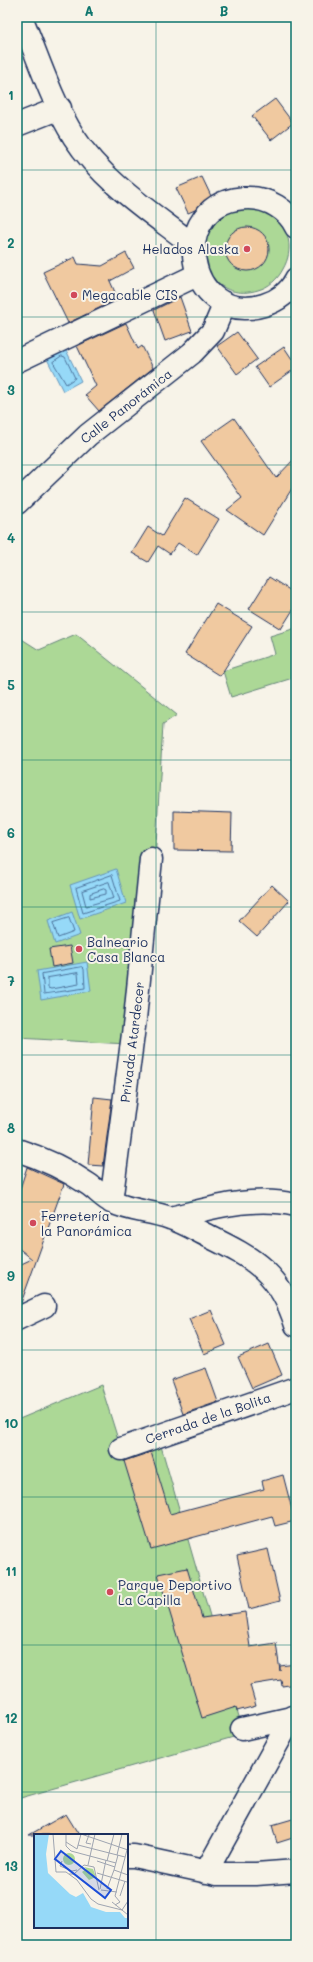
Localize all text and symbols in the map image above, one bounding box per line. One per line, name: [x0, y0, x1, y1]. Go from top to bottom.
text: A: [84, 2, 94, 19]
text: B: [220, 2, 229, 19]
text: 1: [8, 86, 14, 103]
text: 2: [7, 234, 15, 251]
place label: Helados Alaska: [142, 240, 239, 257]
marker: Helados Alaska: [242, 244, 252, 254]
place label: Megacable CIS: [82, 286, 178, 303]
marker: Megacable CIS: [69, 290, 79, 300]
street label: Calle Panorámica: [76, 364, 175, 447]
text: 3: [7, 381, 15, 398]
text: 4: [7, 529, 15, 546]
text: 5: [7, 676, 15, 693]
text: 6: [7, 824, 15, 841]
place label: Balneario Casa Blanca: [87, 933, 165, 965]
marker: Balneario Casa Blanca: [74, 944, 84, 954]
text: 7: [7, 972, 15, 989]
street label: Privada Atardecer: [116, 980, 147, 1103]
text: 8: [7, 1119, 15, 1136]
place label: Ferretería la Panorámica: [41, 1207, 132, 1239]
marker: Ferretería la Panorámica: [28, 1218, 38, 1228]
text: 9: [7, 1267, 15, 1284]
street label: Cerrada de la Bolita: [143, 1388, 273, 1447]
text: 10: [4, 1414, 18, 1431]
text: 11: [5, 1562, 17, 1579]
place label: Parque Deportivo La Capilla: [118, 1576, 232, 1608]
marker: Parque Deportivo La Capilla: [105, 1587, 115, 1597]
text: 12: [4, 1709, 18, 1726]
inset map: [34, 1834, 128, 1928]
text: 13: [4, 1857, 18, 1874]

